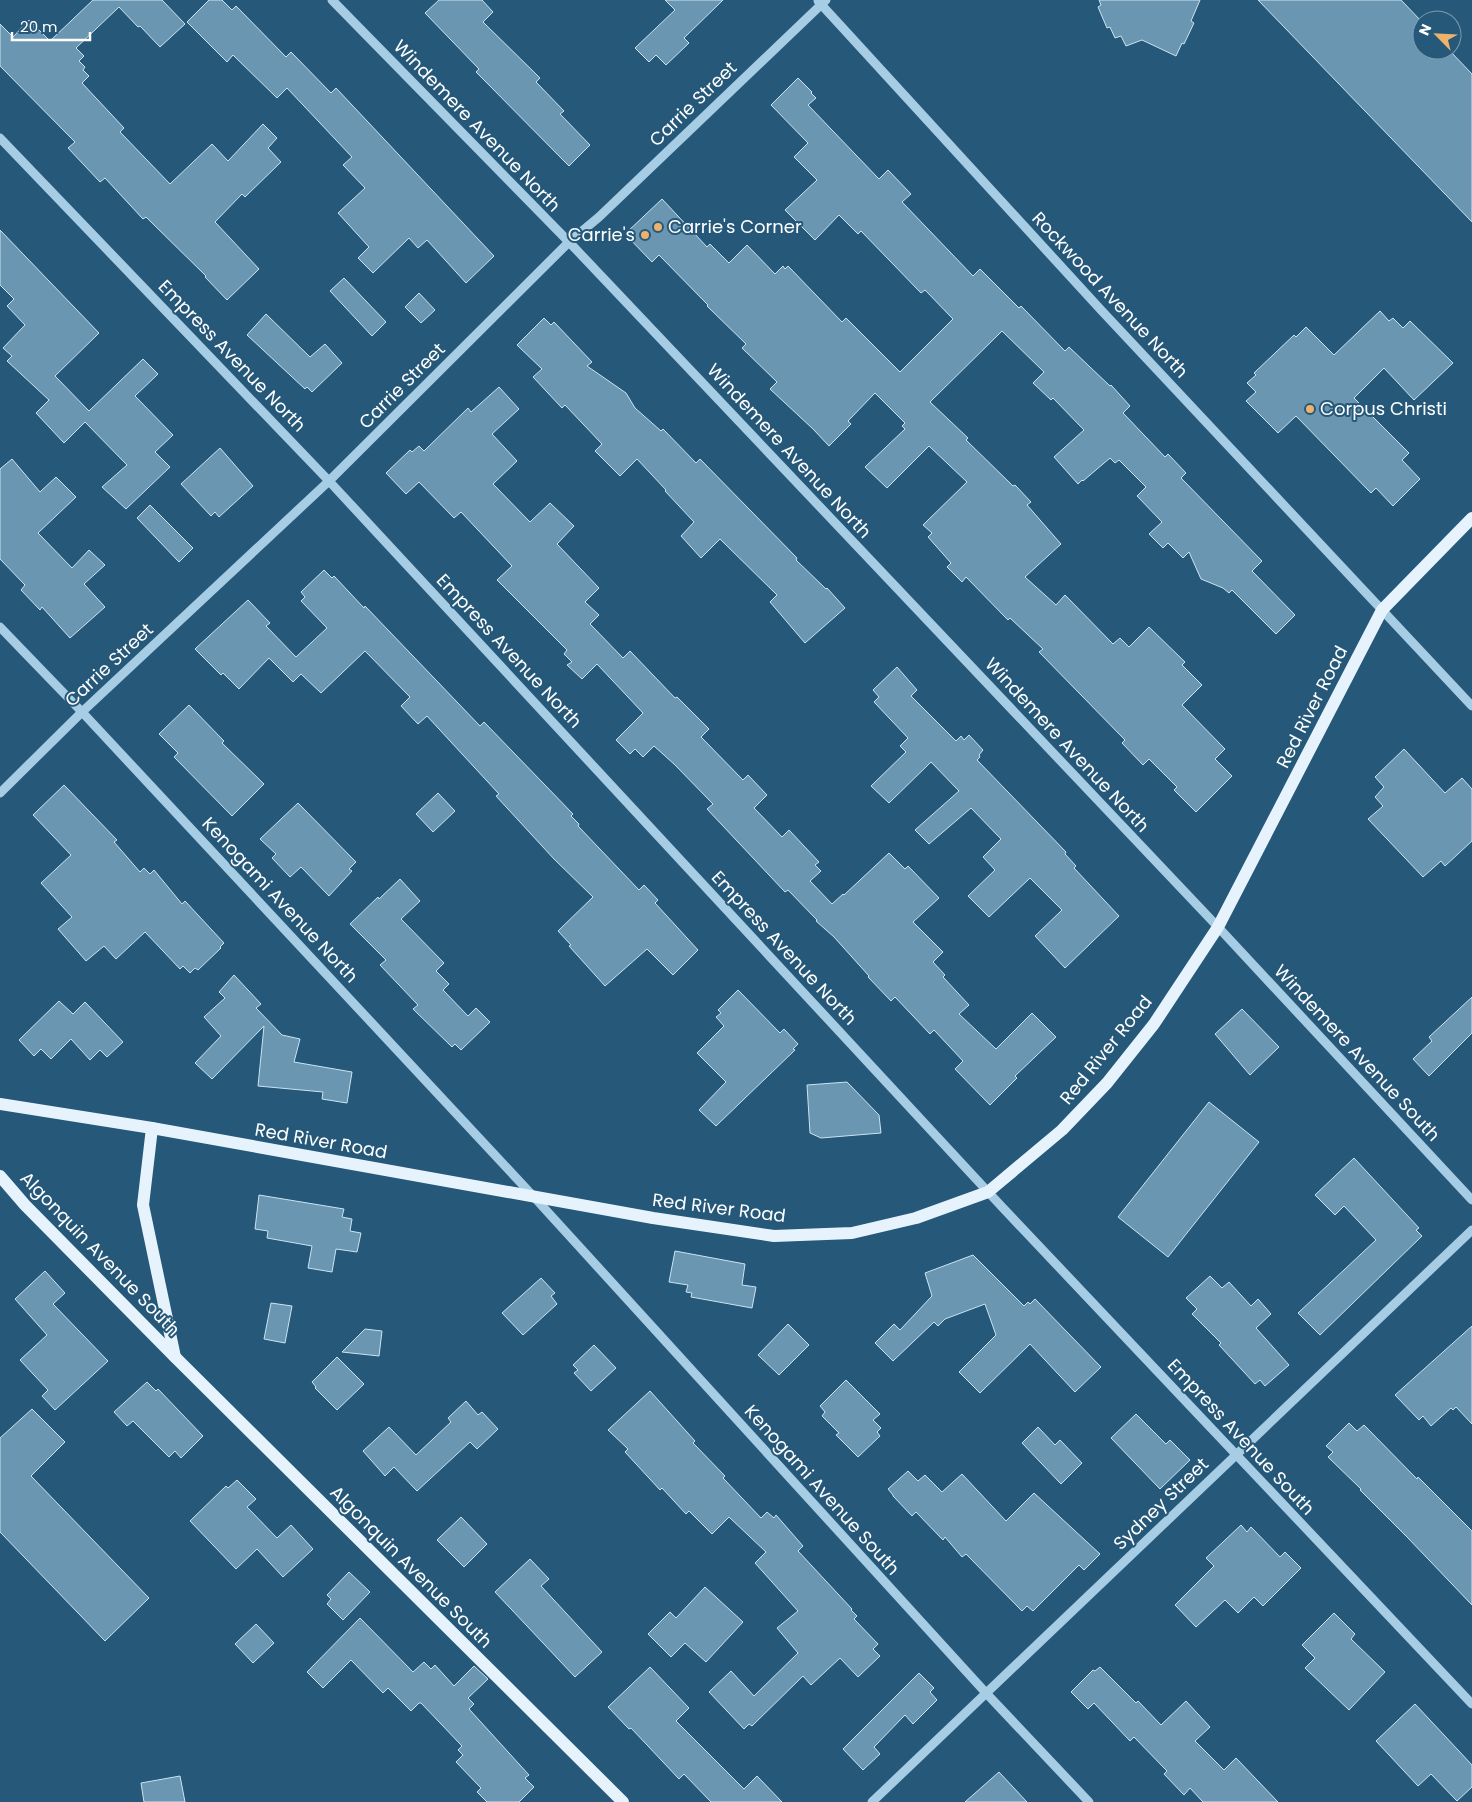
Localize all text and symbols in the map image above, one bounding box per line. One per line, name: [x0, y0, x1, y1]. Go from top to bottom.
scale bar: [12, 10, 90, 42]
north arrow: [1412, 10, 1462, 60]
text: 20 m: [20, 16, 58, 37]
text: N: [1414, 21, 1436, 39]
street label: Windemere Avenue North: [388, 34, 566, 217]
street label: Carrie Street: [643, 56, 742, 152]
street label: Rockwood Avenue North: [1027, 206, 1194, 383]
place label: Carrie's Corner: [668, 214, 802, 239]
marker: Carrie's Corner: [652, 221, 664, 233]
place label: Carrie's: [568, 222, 635, 247]
marker: Carrie's: [639, 229, 651, 241]
street label: Empress Avenue North: [153, 274, 312, 437]
street label: Carrie Street: [353, 337, 450, 434]
street label: Windemere Avenue North: [702, 358, 877, 544]
place label: Corpus Christi: [1320, 396, 1447, 421]
marker: Corpus Christi: [1304, 403, 1316, 415]
street label: Empress Avenue North: [431, 568, 588, 733]
street label: Carrie Street: [59, 617, 158, 712]
street label: Red River Road: [1270, 641, 1353, 772]
street label: Windemere Avenue North: [980, 652, 1155, 838]
street label: Kenogami Avenue North: [197, 811, 364, 988]
street label: Empress Avenue North: [706, 865, 863, 1030]
street label: Windemere Avenue South: [1269, 959, 1446, 1146]
street label: Red River Road: [1054, 990, 1158, 1110]
street label: Red River Road: [253, 1117, 389, 1164]
street label: Algonquin Avenue South: [15, 1166, 186, 1342]
street label: Red River Road: [651, 1187, 787, 1228]
street label: Empress Avenue South: [1162, 1353, 1321, 1520]
street label: Kenogami Avenue South: [739, 1399, 906, 1580]
street label: Sydney Street: [1108, 1452, 1214, 1555]
street label: Algonquin Avenue South: [325, 1480, 498, 1653]

